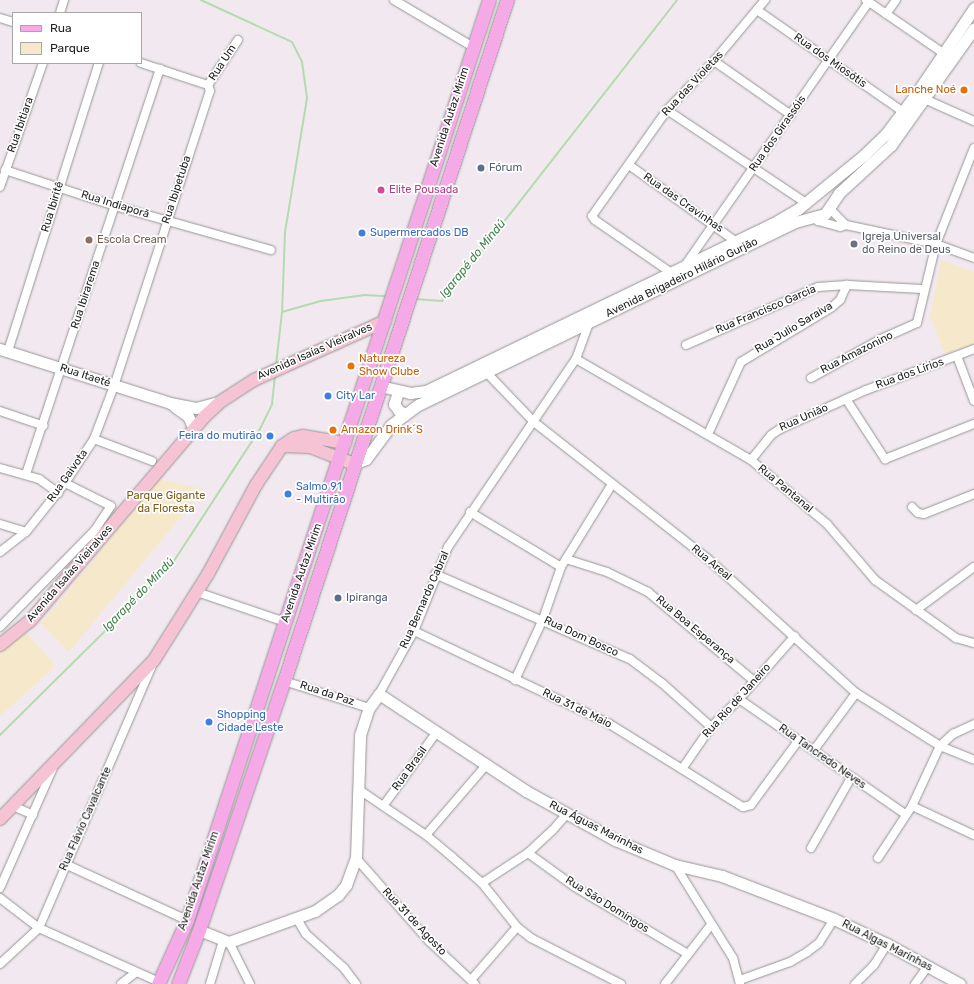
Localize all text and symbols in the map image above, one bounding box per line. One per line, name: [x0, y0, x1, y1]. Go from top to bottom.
legend: [12, 12, 142, 64]
text: Rua: [50, 21, 72, 35]
street label: Rua dos Miosótis: [791, 31, 869, 91]
text: Parque: [50, 41, 90, 55]
street label: Rua Um: [207, 43, 239, 83]
street label: Rua das Violetas: [659, 49, 727, 119]
street label: Avenida Autaz Mirim: [428, 65, 472, 169]
place label: Lanche Noé: [895, 83, 956, 97]
marker: Lanche Noé: [959, 85, 969, 95]
street label: Rua dos Girassóis: [747, 93, 809, 175]
street label: Rua Ibitiara: [5, 95, 37, 155]
street label: Rua Ibipetuba: [160, 154, 194, 226]
place label: Fórum: [489, 161, 522, 175]
marker: Fórum: [476, 163, 486, 173]
street label: Rua das Cravinhas: [640, 170, 726, 236]
street label: Rua Ibiritê: [39, 180, 67, 234]
place label: Elite Pousada: [389, 183, 458, 197]
marker: Elite Pousada: [376, 185, 386, 195]
street label: Rua Indiaporã: [79, 188, 151, 222]
water label: Igarapé do Mindú: [437, 217, 509, 301]
place label: Supermercados DB: [370, 226, 469, 240]
marker: Supermercados DB: [357, 228, 367, 238]
place label: Igreja Universal do Reino de Deus: [862, 231, 951, 257]
place label: Escola Cream: [97, 233, 167, 247]
marker: Escola Cream: [84, 235, 94, 245]
street label: Avenida Brigadeiro Hilário Gurjão: [604, 235, 760, 321]
marker: Igreja Universal do Reino de Deus: [849, 239, 859, 249]
street label: Rua Ibirarema: [69, 259, 103, 331]
street label: Rua Francisco Garcia: [714, 283, 818, 337]
street label: Rua Julio Saraiva: [753, 300, 835, 356]
street label: Avenida Isaías Vieiralves: [255, 321, 375, 383]
street label: Rua Amazonino: [818, 329, 896, 377]
place label: Natureza Show Clube: [359, 353, 420, 379]
street label: Rua dos Lírios: [874, 356, 946, 392]
marker: Natureza Show Clube: [346, 361, 356, 371]
street label: Rua Itaeté: [58, 362, 112, 390]
place label: City Lar: [336, 389, 376, 403]
marker: City Lar: [323, 391, 333, 401]
street label: Rua União: [778, 401, 830, 435]
place label: Amazon Drink´S: [341, 423, 423, 437]
marker: Amazon Drink´S: [328, 425, 338, 435]
place label: Feira do mutirão: [179, 429, 262, 443]
marker: Feira do mutirão: [265, 431, 275, 441]
street label: Rua Gaivota: [45, 447, 91, 505]
street label: Rua Pantanal: [755, 462, 815, 516]
place label: Salmo 91 - Multirão: [296, 481, 345, 507]
marker: Salmo 91 - Multirão: [283, 489, 293, 499]
park label: Parque Gigante da Floresta: [127, 490, 205, 516]
street label: Avenida Autaz Mirim: [279, 522, 325, 624]
street label: Avenida Isaías Vieiralves: [24, 523, 116, 625]
street label: Rua Areal: [688, 542, 734, 584]
street label: Rua Bernardo Cabral: [398, 549, 452, 651]
water label: Igarapé do Mindú: [100, 555, 178, 635]
place label: Ipiranga: [346, 591, 388, 605]
marker: Ipiranga: [333, 593, 343, 603]
street label: Rua Boa Esperança: [653, 593, 737, 667]
street label: Rua Dom Bosco: [542, 614, 620, 660]
street label: Rua Rio de Janeiro: [700, 661, 774, 741]
street label: Rua da Paz: [298, 679, 356, 709]
street label: Rua 31 de Maio: [540, 686, 614, 732]
place label: Shopping Cidade Leste: [217, 709, 283, 735]
marker: Shopping Cidade Leste: [204, 717, 214, 727]
street label: Rua Tancredo Neves: [776, 722, 868, 792]
street label: Rua Brasil: [390, 744, 430, 794]
street label: Rua Flávio Cavalcante: [57, 765, 115, 873]
street label: Rua Águas Marinhas: [547, 798, 645, 858]
street label: Avenida Autaz Mirim: [176, 830, 222, 932]
street label: Rua São Domingos: [563, 874, 651, 936]
street label: Rua 31 de Agosto: [379, 885, 449, 959]
street label: Rua Algas Marinhas: [839, 917, 935, 975]

